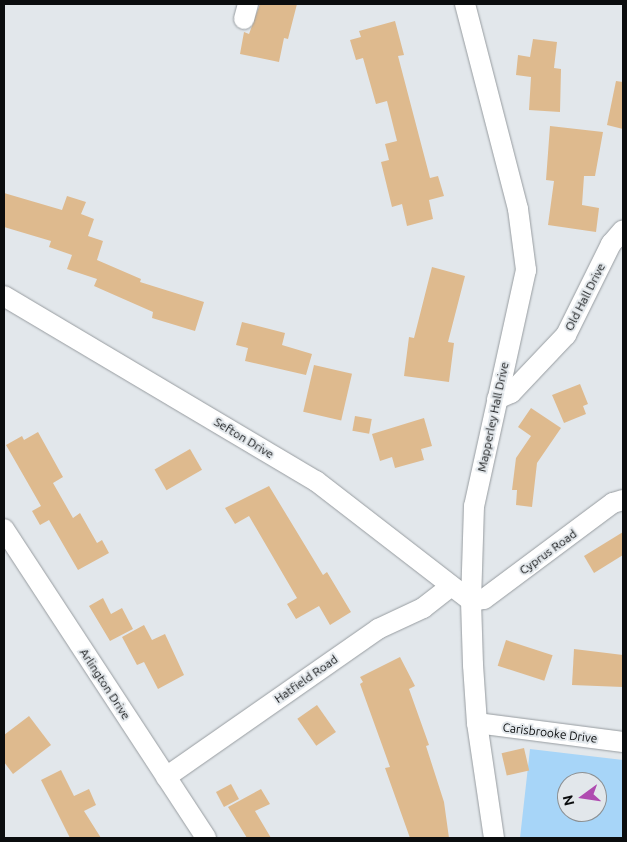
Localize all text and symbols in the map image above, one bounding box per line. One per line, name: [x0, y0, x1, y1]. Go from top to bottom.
street label: Old Hall Drive: [562, 261, 608, 333]
street label: Mapperley Hall Drive: [474, 361, 512, 473]
street label: Sefton Drive: [212, 415, 276, 461]
street label: Cyprus Road: [517, 526, 579, 578]
street label: Arlington Drive: [77, 646, 133, 722]
street label: Hatfield Road: [272, 652, 340, 706]
street label: Carisbrooke Drive: [502, 720, 598, 746]
north arrow: [557, 772, 607, 822]
text: N: [559, 793, 577, 807]

